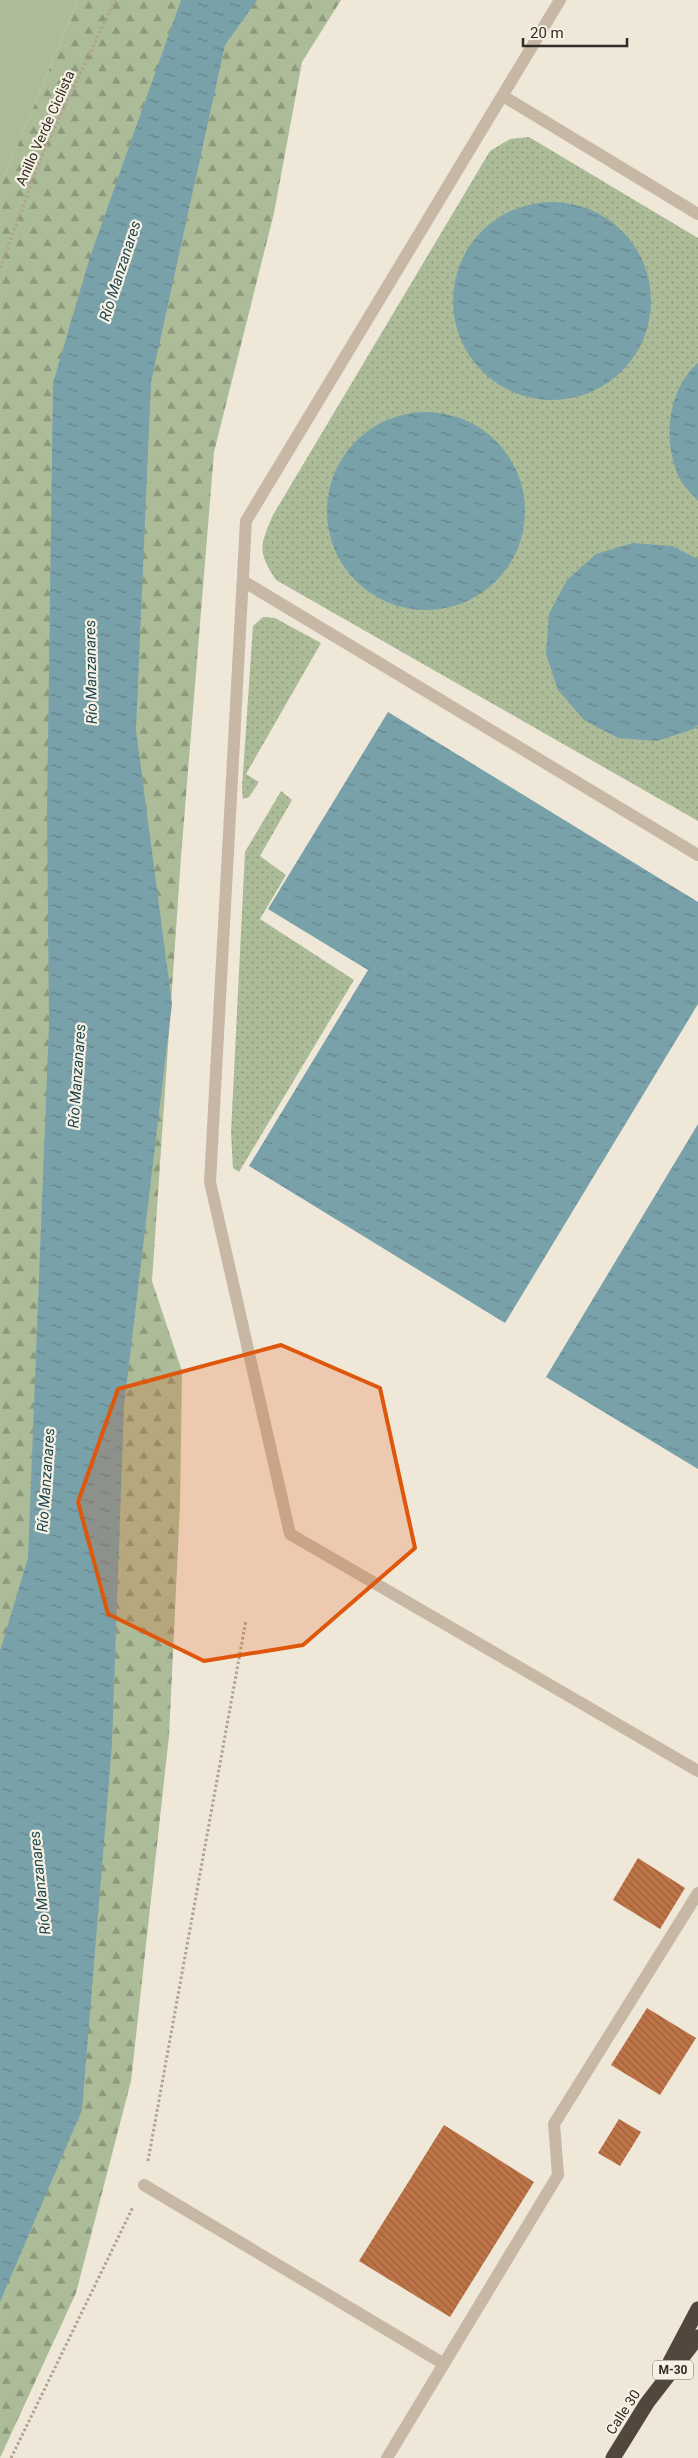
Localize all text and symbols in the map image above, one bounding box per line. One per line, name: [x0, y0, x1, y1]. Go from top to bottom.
scale bar: [523, 15, 627, 47]
text: 20 m: [530, 24, 564, 42]
street label: Anillo Verde Ciclista: [12, 68, 78, 188]
water label: Río Manzanares: [95, 219, 145, 323]
water label: Río Manzanares: [81, 620, 101, 724]
water label: Río Manzanares: [64, 1023, 90, 1129]
water label: Río Manzanares: [33, 1427, 59, 1533]
water label: Río Manzanares: [26, 1830, 54, 1936]
road number: M-30: [653, 2360, 693, 2380]
street label: Calle 30: [603, 2386, 643, 2437]

